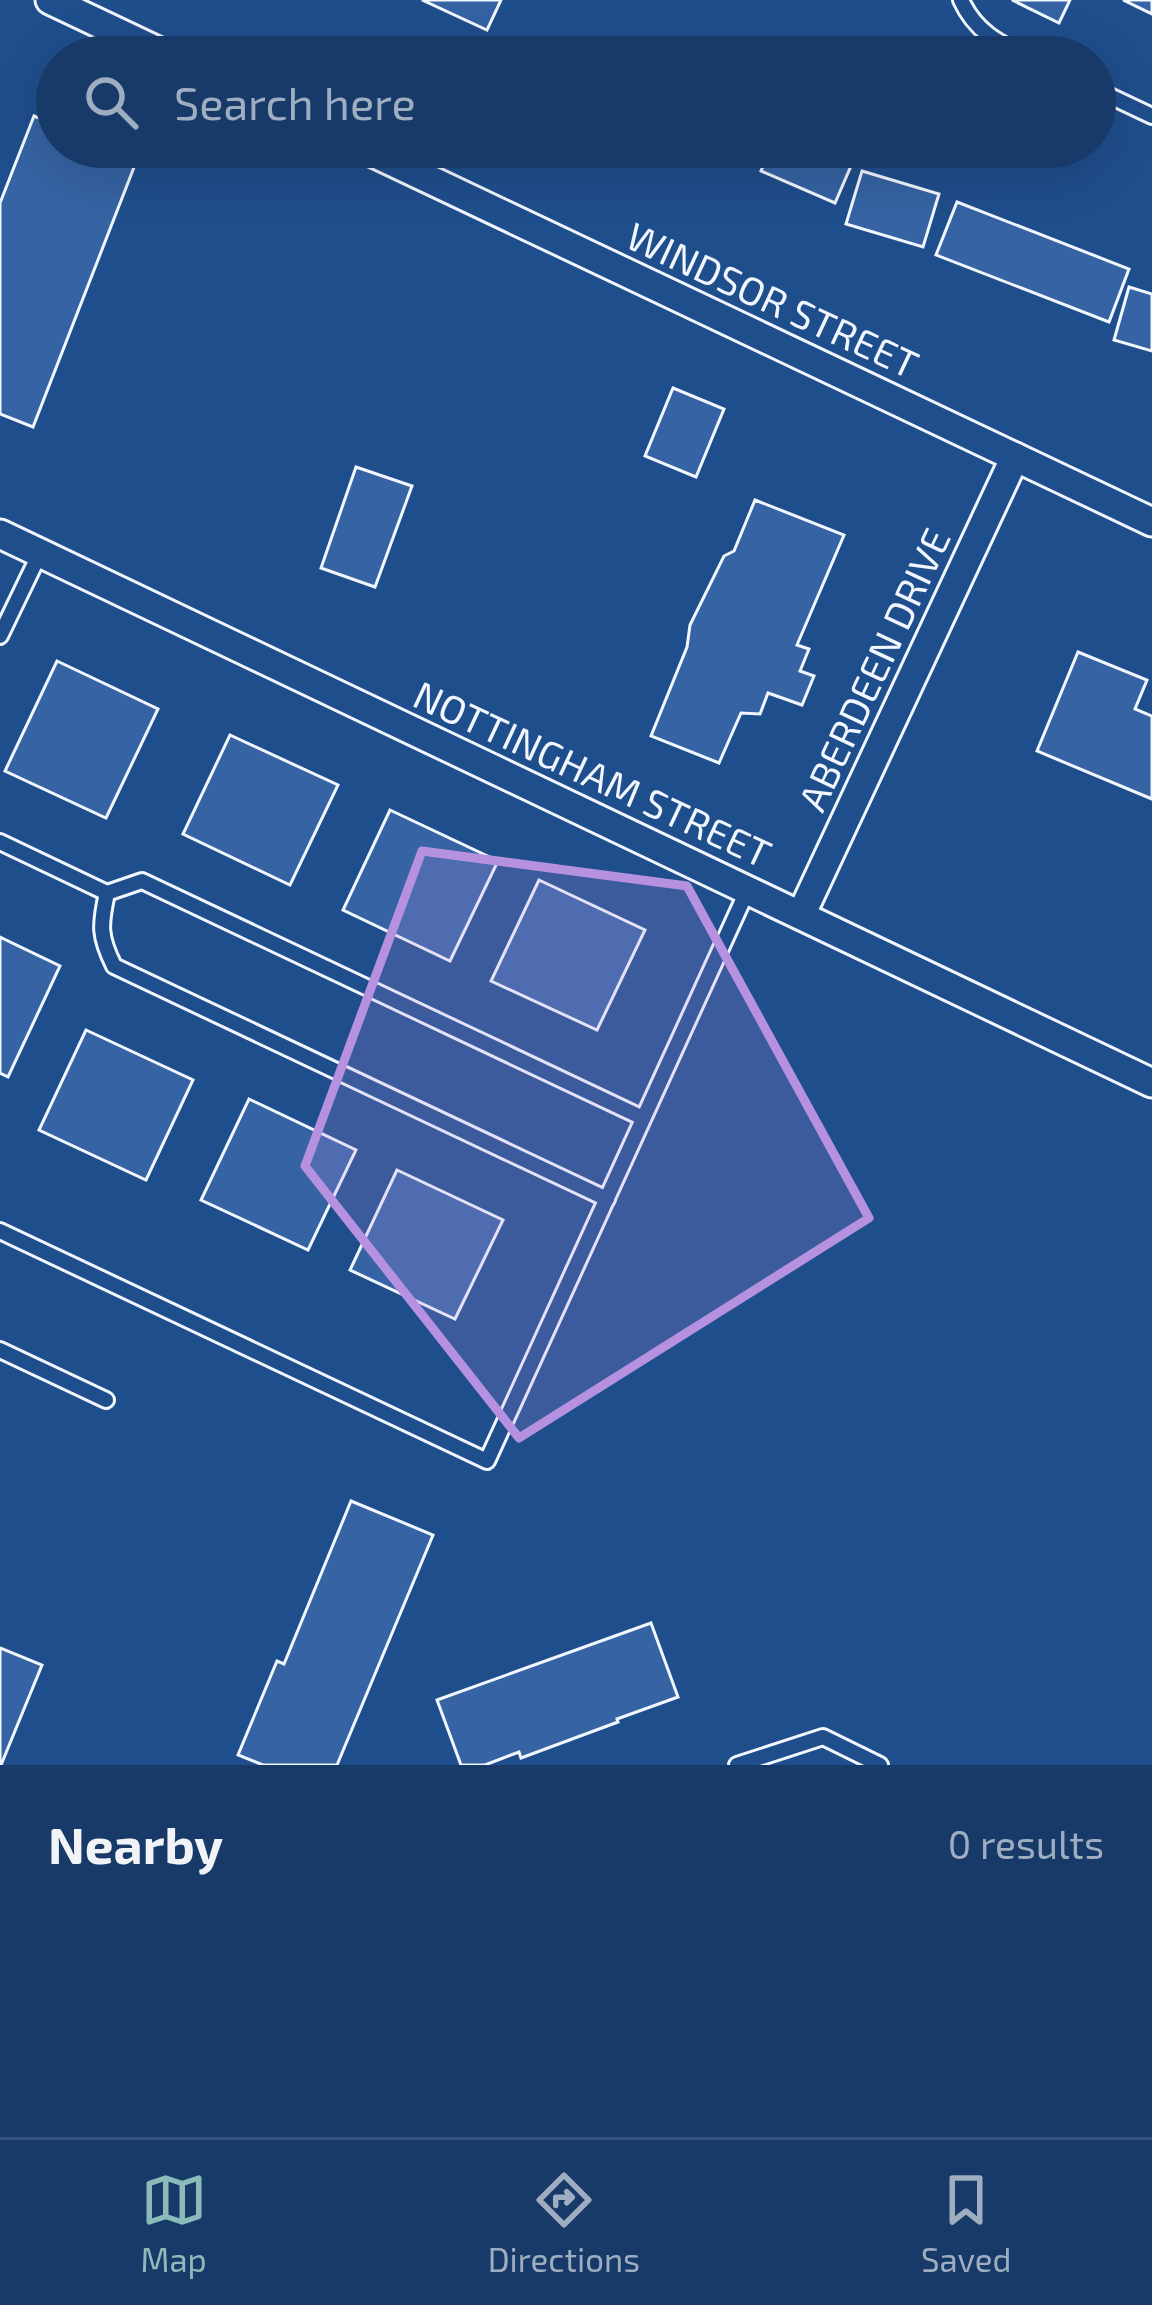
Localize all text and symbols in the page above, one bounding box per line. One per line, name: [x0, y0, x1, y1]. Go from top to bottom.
search box: [36, 36, 1116, 168]
icon: search: [78, 69, 144, 135]
text: Search here: [174, 75, 416, 129]
street label: WINDSOR STREET: [620, 211, 926, 387]
street label: ABERDEEN DRIVE: [787, 520, 959, 818]
street label: NOTTINGHAM STREET: [407, 670, 779, 876]
text: Nearby: [48, 1813, 223, 1874]
text: 0 results: [948, 1820, 1104, 1867]
tab: Map: [141, 2167, 207, 2279]
tab: Directions: [488, 2167, 640, 2279]
tab: Saved: [921, 2167, 1011, 2279]

